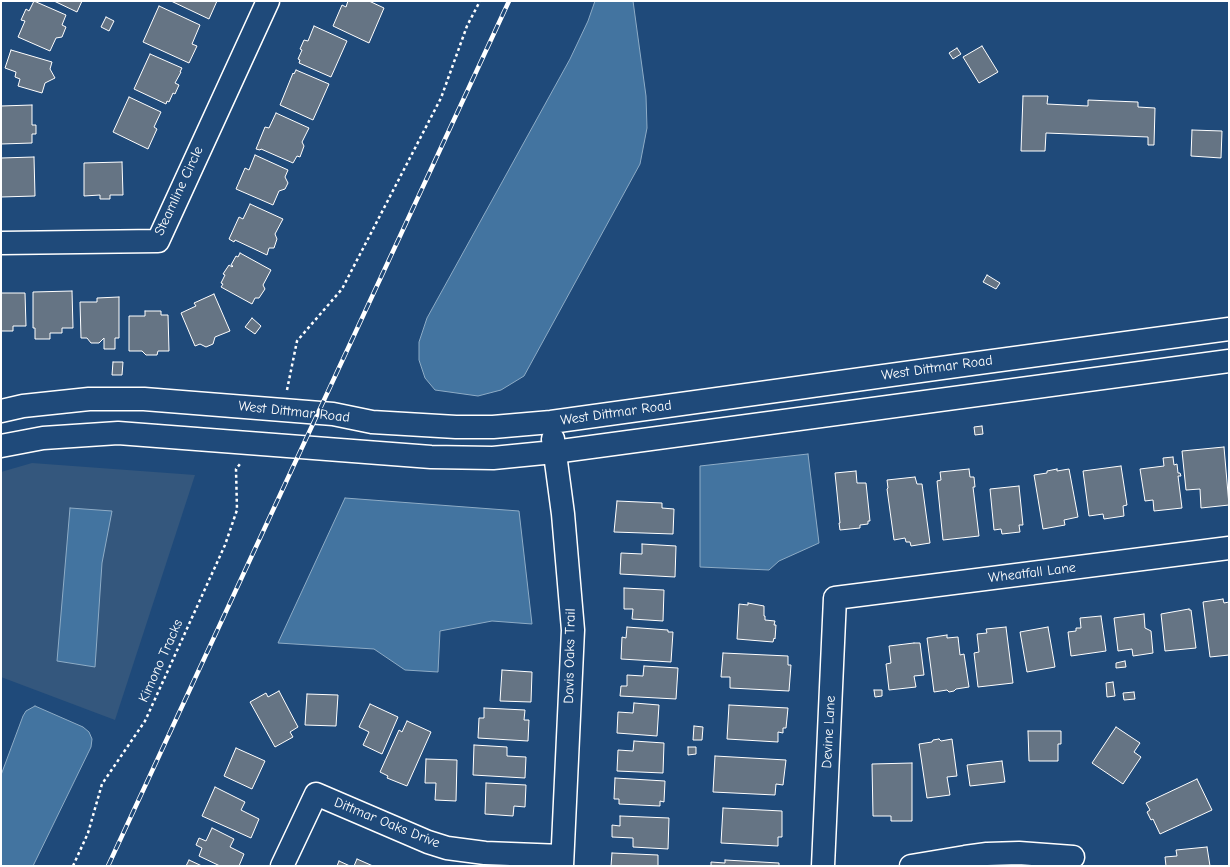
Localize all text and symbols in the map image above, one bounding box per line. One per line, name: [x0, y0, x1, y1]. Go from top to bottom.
street label: Steamline Circle: [151, 144, 207, 238]
street label: West Dittmar Road: [880, 352, 994, 384]
street label: West Dittmar Road: [559, 397, 673, 429]
street label: West Dittmar Road: [237, 398, 351, 426]
street label: Wheatfall Lane: [987, 559, 1077, 587]
street label: Davis Oaks Trail: [561, 608, 579, 704]
street label: Kimono Tracks: [135, 617, 187, 705]
street label: Devine Lane: [819, 695, 839, 769]
street label: Dittmar Oaks Drive: [332, 794, 442, 852]

